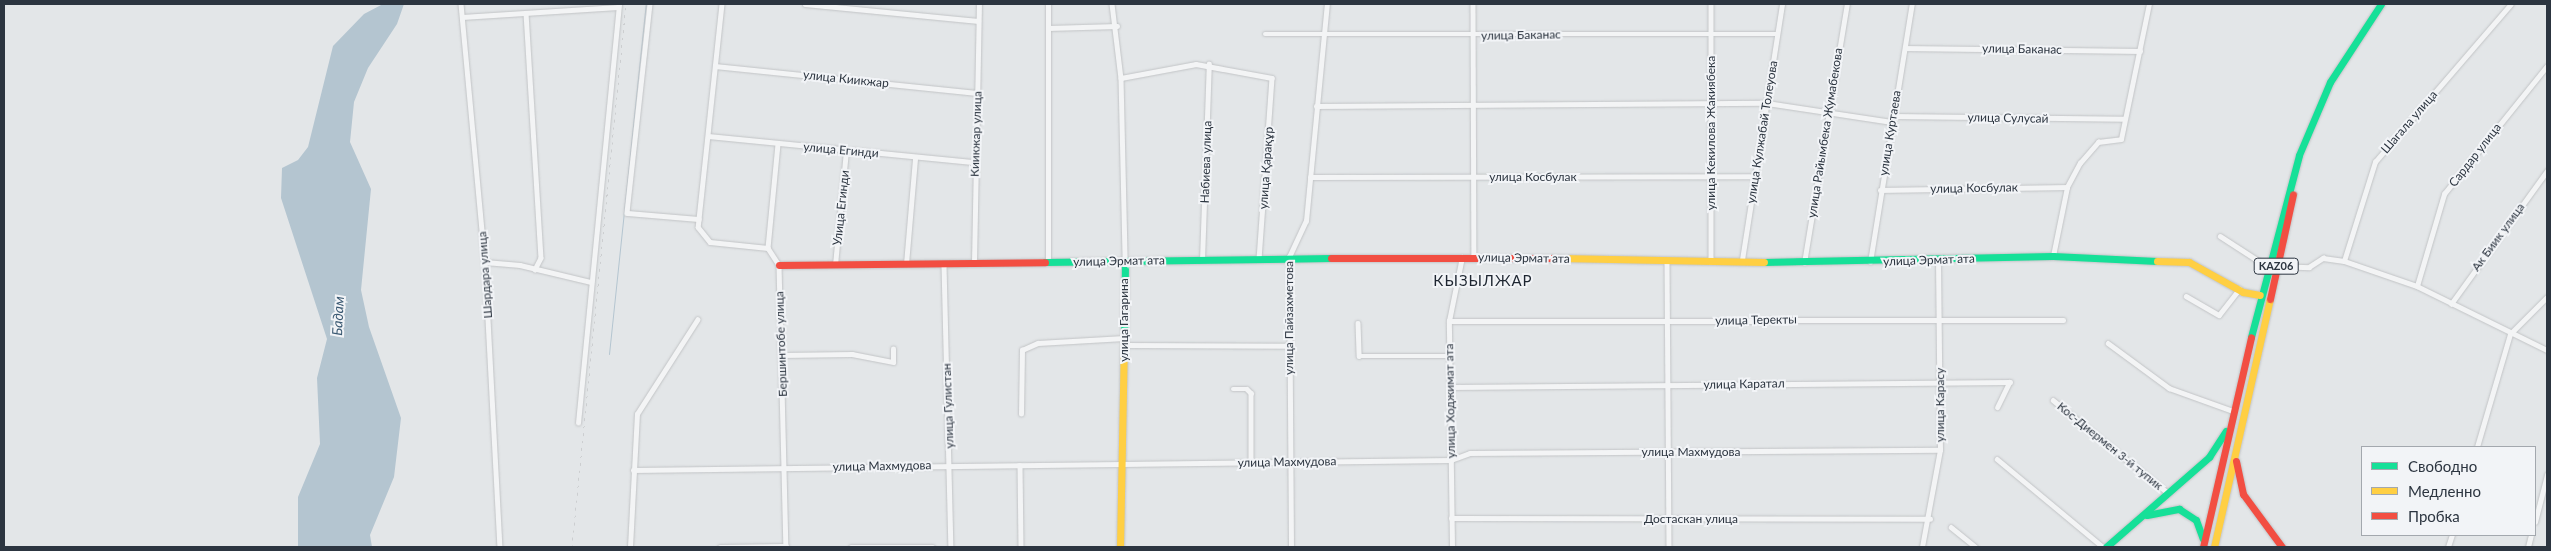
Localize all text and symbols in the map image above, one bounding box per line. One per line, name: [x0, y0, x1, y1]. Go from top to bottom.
street label: улица Баканас: [1481, 27, 1561, 43]
street label: улица Баканас: [1982, 41, 2062, 57]
street label: улица Райымбека Жумабекова: [1804, 47, 1846, 219]
street label: улица Кекилова Жакиябека: [1704, 56, 1718, 210]
street label: улица Кулжабай Толеуова: [1744, 60, 1780, 204]
street label: улица Киикжар: [802, 67, 890, 91]
street label: Шагала улица: [2378, 88, 2440, 156]
street label: улица Куртаева: [1876, 89, 1904, 177]
street label: Киикжар улица: [967, 91, 985, 177]
street label: улица Сулусай: [1967, 110, 2049, 126]
street label: Набиева улица: [1197, 120, 1215, 204]
street label: Сардар улица: [2446, 120, 2504, 190]
street label: улица Қарақұр: [1256, 126, 1276, 210]
street label: улица Егинди: [803, 140, 879, 160]
street label: Улица Егинди: [830, 170, 852, 246]
street label: улица Косбулак: [1489, 170, 1577, 184]
street label: улица Косбулак: [1930, 180, 2018, 196]
street label: Ак Биик улица: [2468, 200, 2528, 274]
street label: Шардара улица: [475, 231, 495, 319]
street label: улица Эрмат ата: [1478, 250, 1570, 266]
street label: улица Эрмат ата: [1883, 251, 1975, 269]
street label: улица Эрмат ата: [1073, 253, 1165, 269]
road number: KАZ06: [2254, 258, 2298, 274]
street label: улица Пайзахметова: [1282, 261, 1296, 375]
district label: КЫЗЫЛЖАР: [1432, 272, 1534, 290]
street label: улица Гагарина: [1117, 278, 1131, 362]
street label: Бершинтобе улица: [772, 291, 790, 397]
water label: Бадам: [329, 296, 347, 336]
street label: улица Теректы: [1715, 312, 1797, 328]
street label: улица Ходжимат ата: [1442, 344, 1458, 458]
street label: улица Гулистан: [939, 363, 957, 449]
street label: улица Карасу: [1933, 368, 1947, 442]
street label: улица Каратал: [1703, 376, 1785, 392]
street label: Кос-Диермен 3-й тупик: [2054, 399, 2166, 493]
street label: улица Махмудова: [1642, 445, 1740, 459]
legend: [2361, 446, 2536, 536]
street label: улица Махмудова: [1237, 454, 1337, 470]
text: Свободно: [2408, 457, 2477, 475]
street label: улица Махмудова: [832, 458, 932, 474]
text: Медленно: [2408, 482, 2481, 500]
text: Пробка: [2408, 507, 2460, 525]
street label: Достаскан улица: [1644, 512, 1738, 526]

